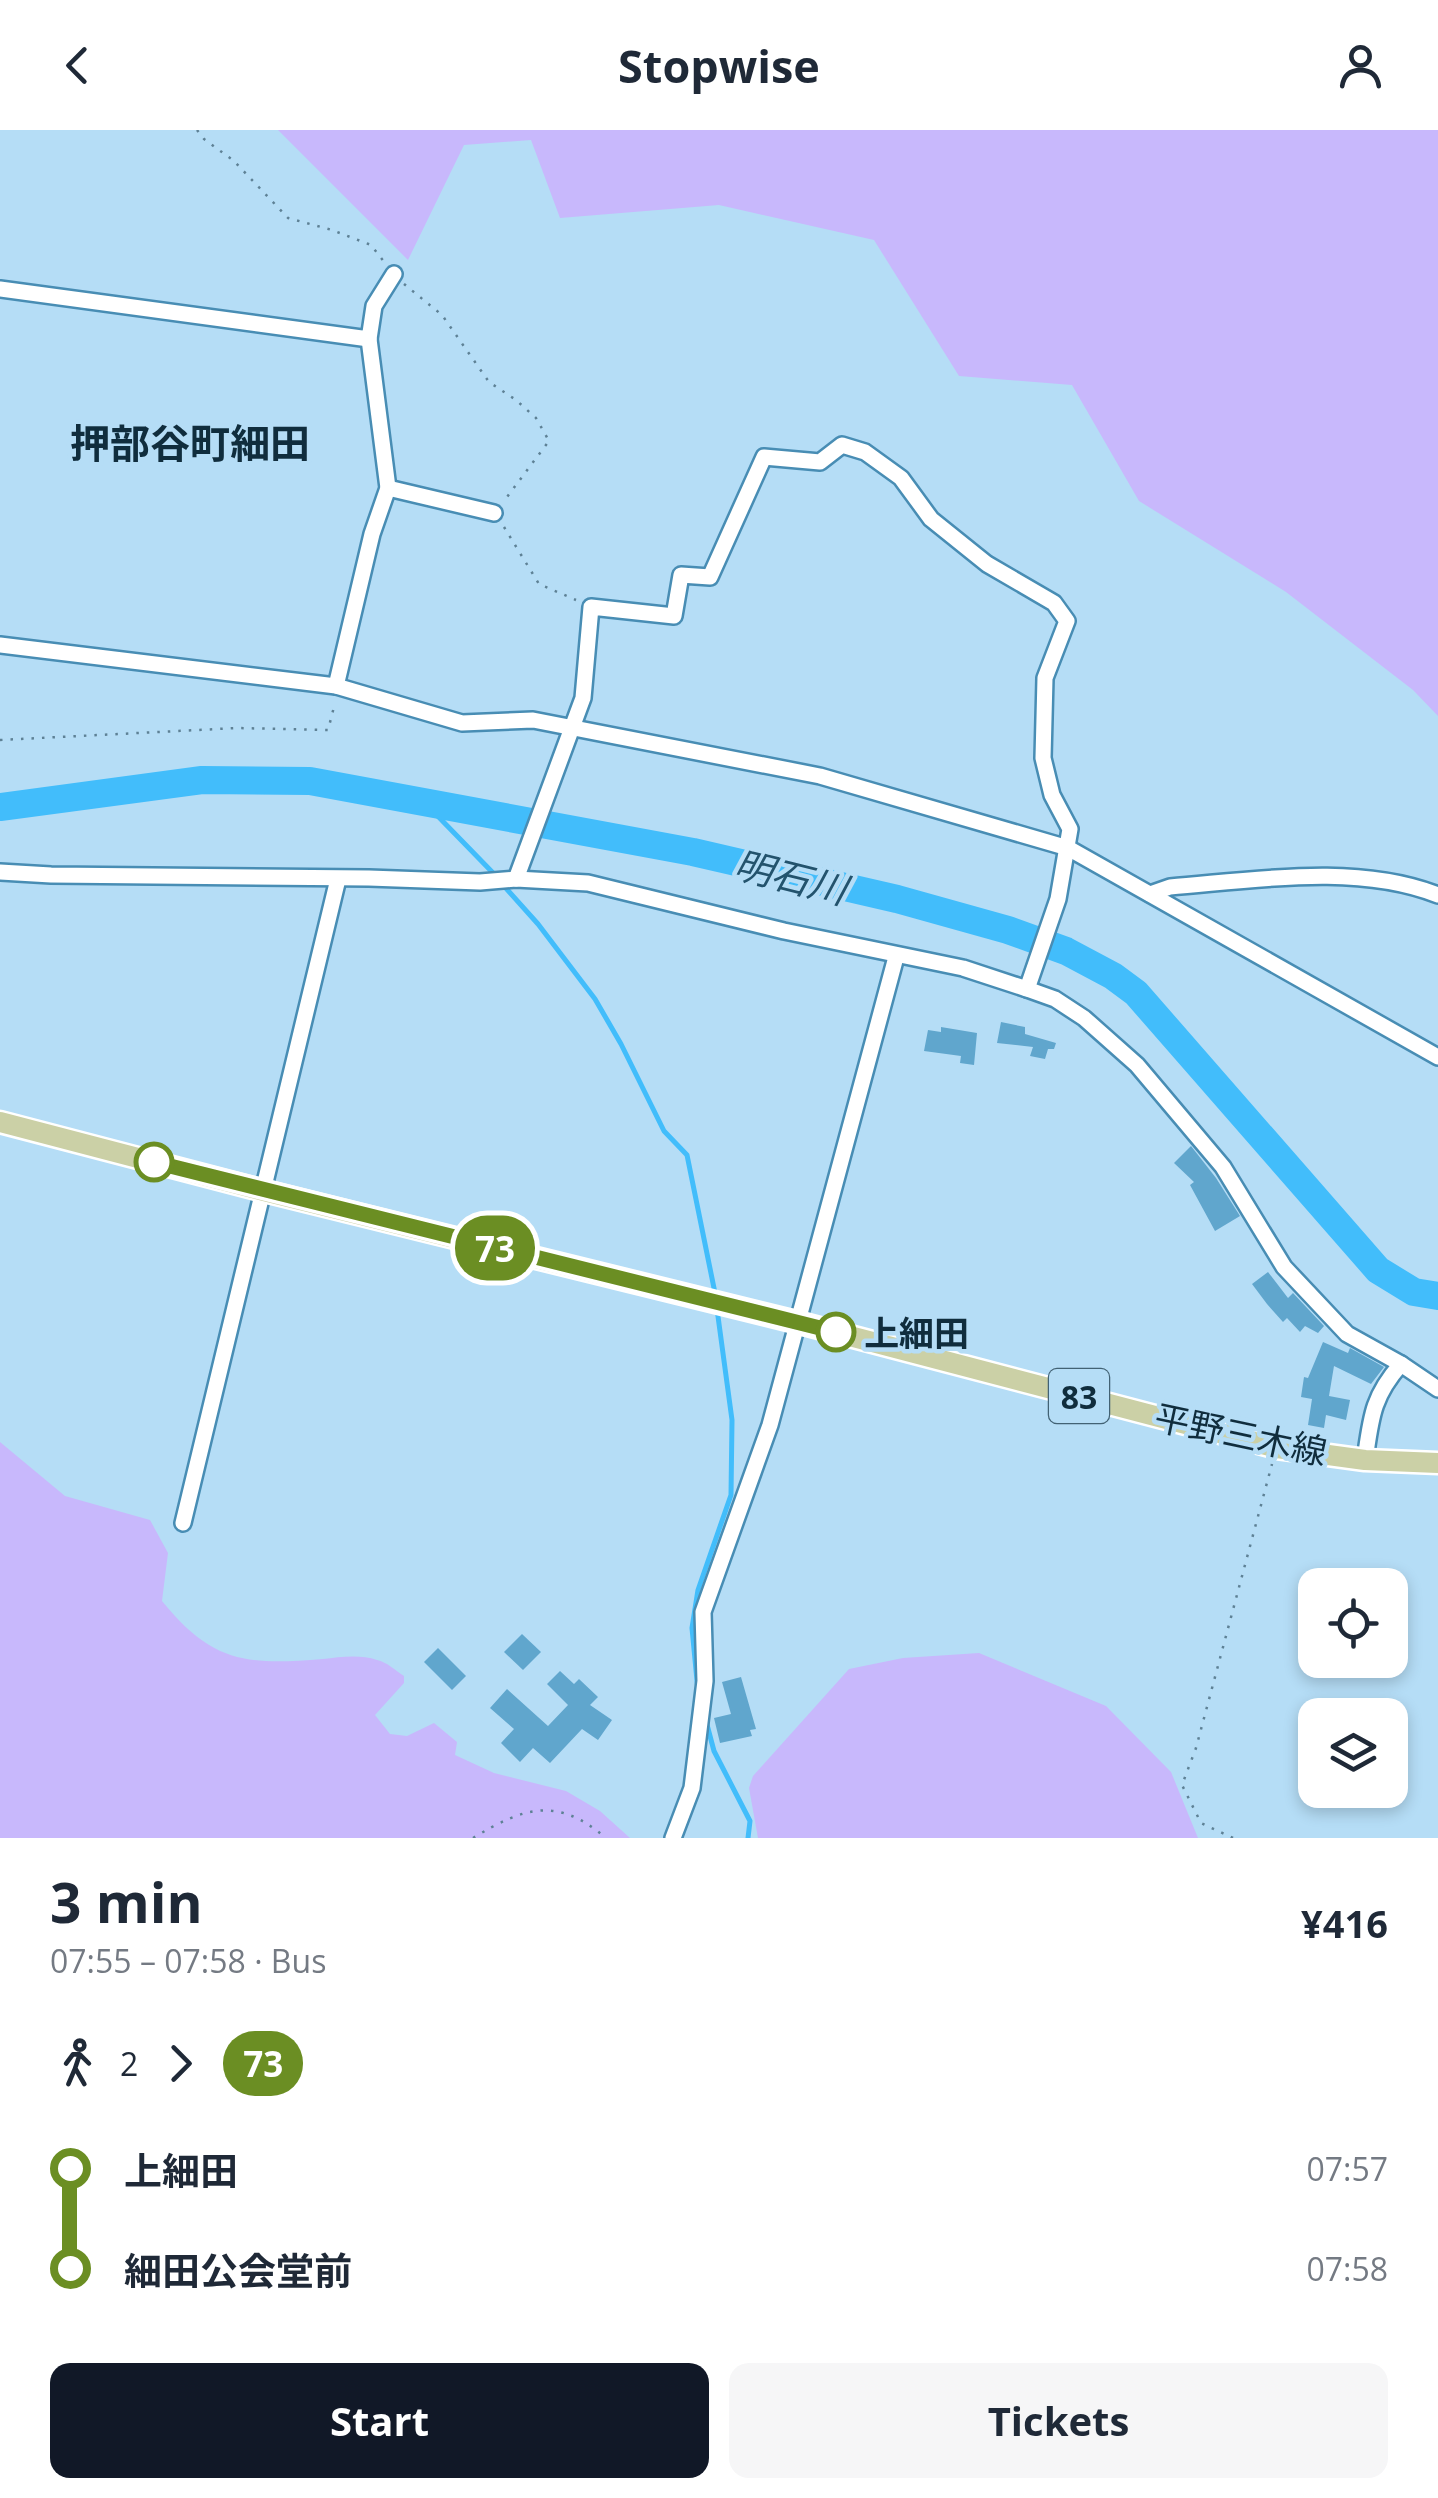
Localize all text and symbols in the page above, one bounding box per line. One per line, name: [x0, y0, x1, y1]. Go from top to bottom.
text: Stopwise: [618, 35, 820, 96]
icon: back: [50, 38, 105, 93]
icon: person: [1333, 38, 1388, 93]
district label: 押部谷町細田: [70, 415, 310, 470]
water label: 明石川: [729, 837, 856, 916]
unlabelled marker: [135, 1143, 173, 1181]
line badge: 73: [450, 1216, 540, 1280]
text: 73: [475, 1225, 515, 1272]
place label: 上細田: [864, 1309, 969, 1356]
marker: 上細田: [817, 1313, 855, 1351]
road number: 83: [1049, 1369, 1109, 1423]
street label: 平野三木線: [1151, 1393, 1331, 1475]
map controls: [1298, 1568, 1408, 1808]
button: locate: [1298, 1568, 1408, 1678]
button: layers: [1298, 1698, 1408, 1808]
text: 3 min: [50, 1864, 203, 1939]
text: ¥416: [1301, 1897, 1388, 1949]
text: 07:55 – 07:58 · Bus: [50, 1939, 326, 1982]
icon: walk: [50, 2036, 105, 2091]
icon: forward: [153, 2036, 208, 2091]
text: 73: [243, 2040, 283, 2087]
text: 2: [120, 2042, 138, 2085]
text: 上細田: [124, 2144, 238, 2196]
text: 07:57: [1306, 2147, 1388, 2190]
text: 細田公会堂前: [124, 2244, 352, 2296]
text: 07:58: [1306, 2247, 1388, 2290]
button: Start: [50, 2363, 709, 2478]
button: Tickets: [729, 2363, 1388, 2478]

